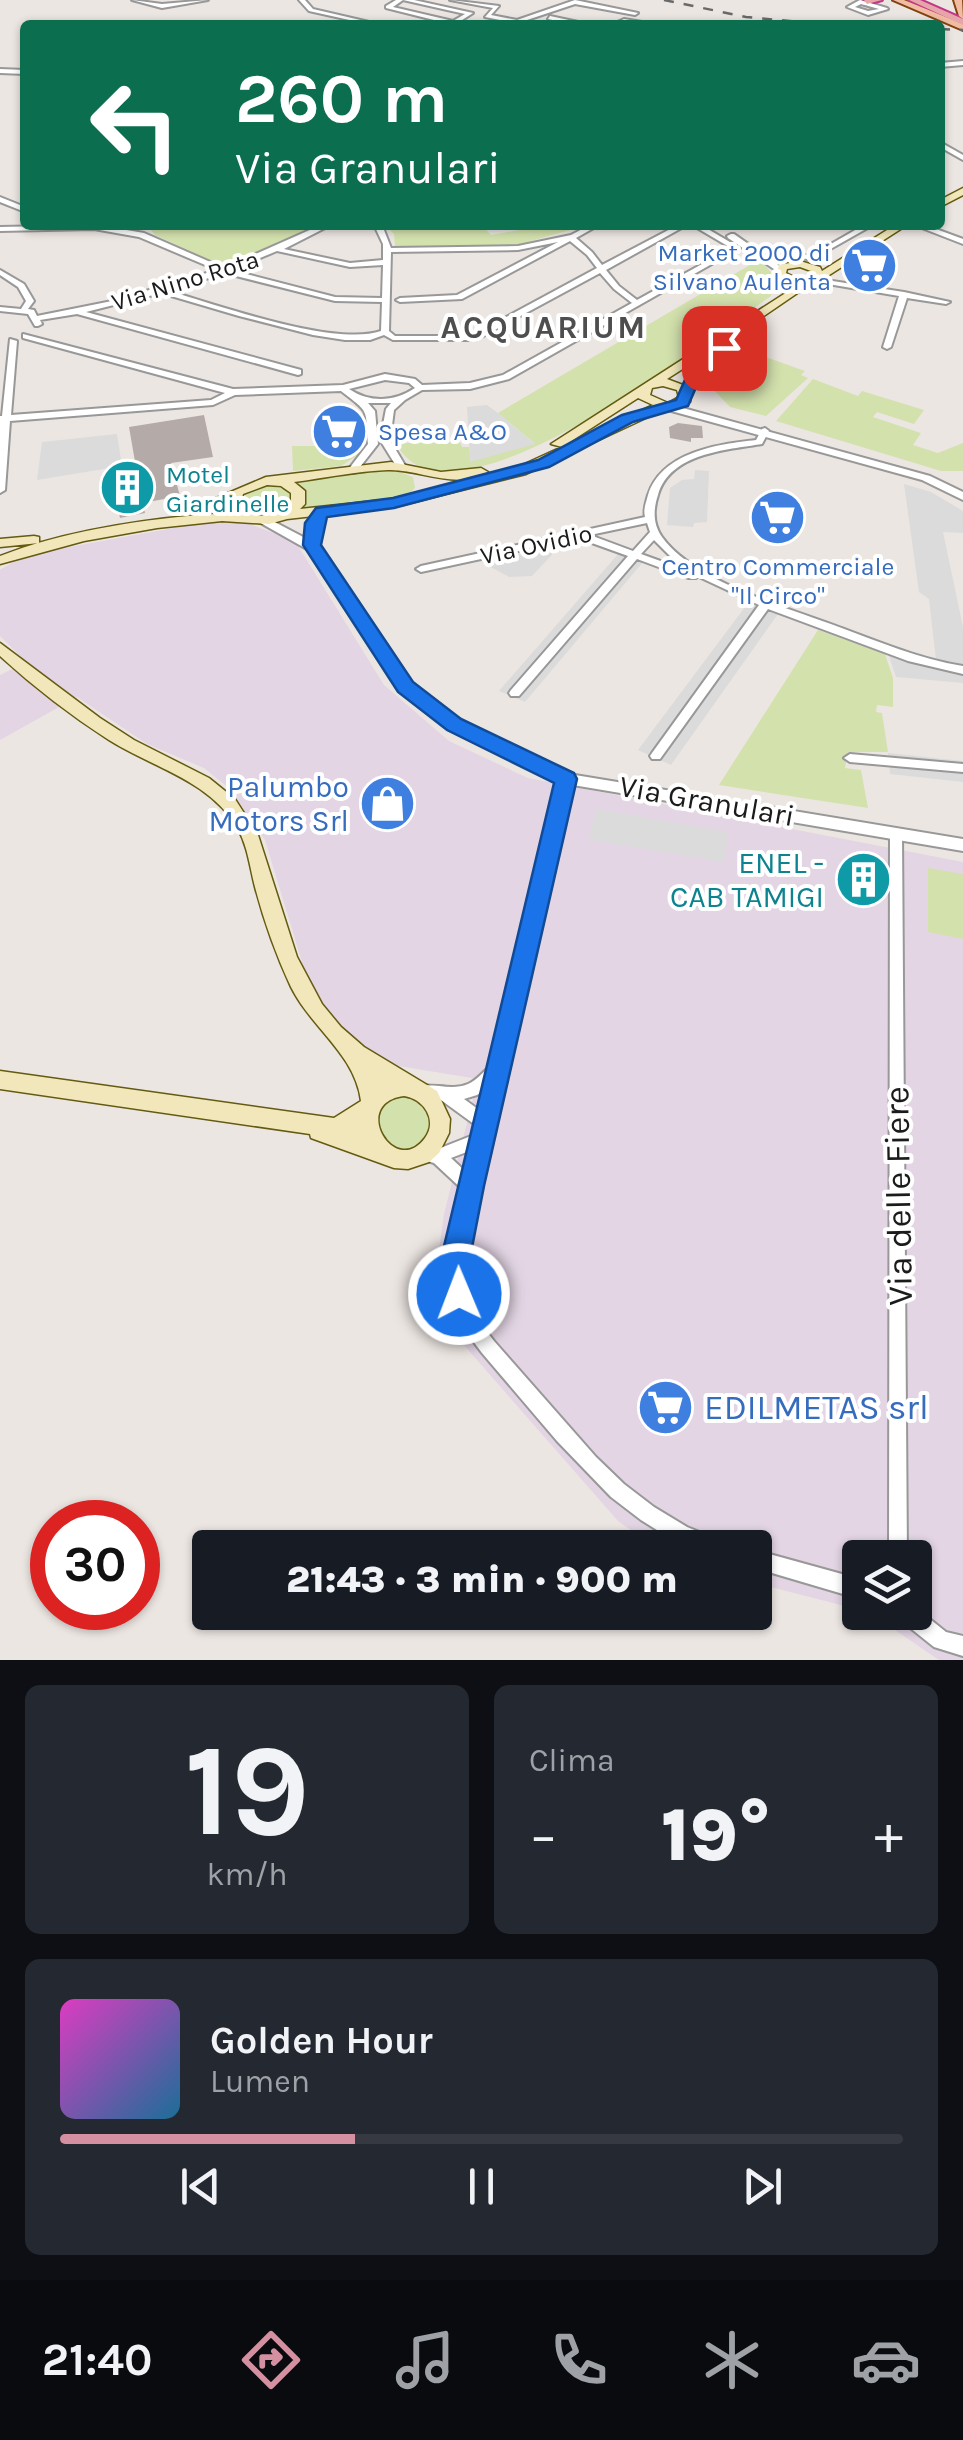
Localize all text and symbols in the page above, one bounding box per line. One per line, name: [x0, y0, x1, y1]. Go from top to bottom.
text: 260 m: [235, 58, 448, 140]
icon: left: [70, 60, 200, 190]
text: Via Granulari: [235, 142, 501, 194]
supermarket icon: Market 2000 di Silvano Aulenta: [840, 236, 900, 296]
place label: Market 2000 di Silvano Aulenta: [653, 238, 831, 296]
street label: Via Nino Rota: [108, 244, 262, 317]
pin: [682, 306, 767, 391]
district label: ACQUARIUM: [440, 309, 648, 346]
icon: arrive: [697, 321, 752, 376]
supermarket icon: Spesa A&O: [309, 401, 369, 461]
place label: Spesa A&O: [378, 417, 507, 446]
building icon: Motel Giardinelle: [97, 458, 157, 518]
place label: Motel Giardinelle: [166, 460, 289, 518]
supermarket icon: Centro Commerciale "Il Circo": [748, 487, 808, 547]
street label: Via Ovidio: [478, 519, 595, 570]
place label: Centro Commerciale "Il Circo": [662, 552, 894, 610]
street label: Via Granulari: [617, 768, 797, 834]
place label: Palumbo Motors Srl: [208, 769, 349, 839]
shop icon: Palumbo Motors Srl: [358, 774, 418, 834]
place label: ENEL - CAB TAMIGI: [670, 845, 824, 915]
building icon: ENEL - CAB TAMIGI: [833, 850, 893, 910]
street label: Via delle Fiere: [876, 1086, 921, 1306]
position arrow: [407, 1242, 511, 1346]
supermarket icon: EDILMETAS srl: [635, 1377, 695, 1437]
place label: EDILMETAS srl: [704, 1387, 929, 1428]
speed limit sign: 30: [30, 1500, 160, 1630]
map controls: [842, 1540, 932, 1630]
button: layers: [842, 1540, 932, 1630]
text: 21:43 · 3 min · 900 m: [286, 1557, 678, 1602]
text: 19: [184, 1715, 310, 1867]
text: Clima: [529, 1742, 615, 1779]
text: 19°: [661, 1791, 771, 1879]
text: −: [529, 1803, 558, 1867]
text: +: [874, 1803, 903, 1867]
text: km/h: [206, 1856, 288, 1893]
text: Golden Hour: [210, 2018, 433, 2063]
text: Lumen: [210, 2063, 310, 2100]
icon: previous: [173, 2159, 228, 2214]
icon: pause: [454, 2159, 509, 2214]
icon: next: [735, 2159, 790, 2214]
icon: directions: [236, 2325, 306, 2395]
icon: music: [390, 2325, 460, 2395]
icon: phone: [544, 2325, 614, 2395]
icon: climate: [697, 2325, 767, 2395]
icon: car: [851, 2325, 921, 2395]
text: 21:40: [42, 2334, 153, 2386]

